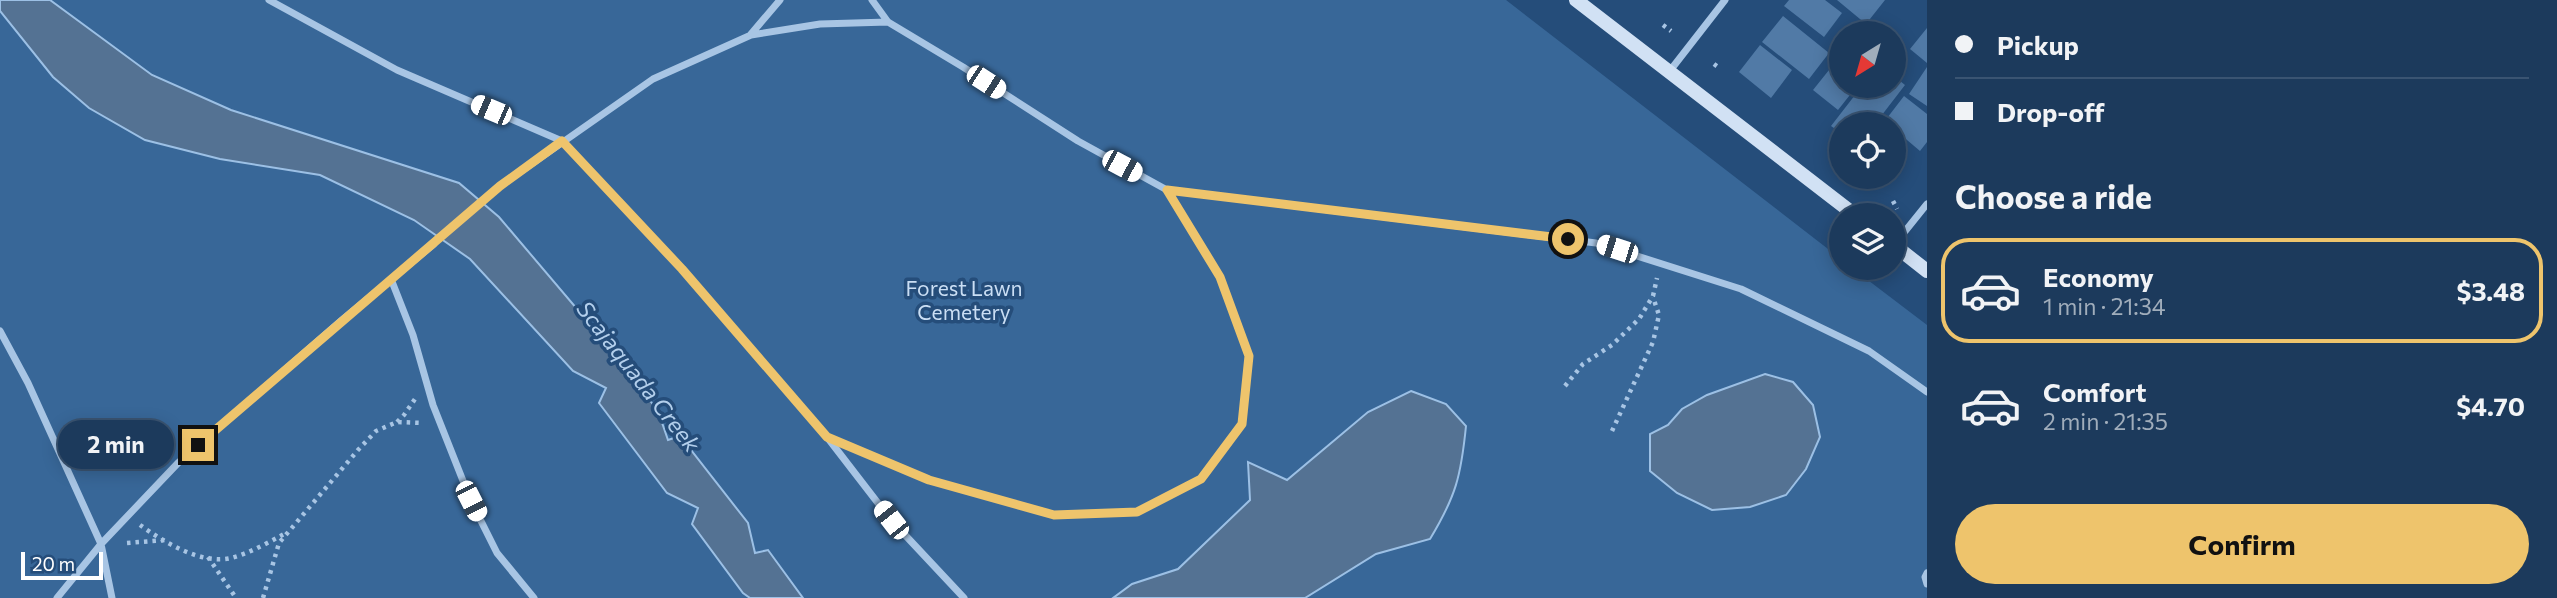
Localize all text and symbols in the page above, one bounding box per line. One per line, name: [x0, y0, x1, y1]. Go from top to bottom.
north arrow: [1829, 21, 1906, 98]
map controls: [1829, 21, 1906, 280]
text: Pickup: [1997, 29, 2079, 60]
car: [963, 62, 1010, 102]
car: [468, 92, 515, 128]
text: Drop-off: [1997, 96, 2104, 127]
button: locate: [1829, 112, 1906, 189]
car: [1099, 147, 1146, 185]
text: Choose a ride: [1955, 176, 2152, 216]
button: layers: [1829, 203, 1906, 280]
route start: [1552, 223, 1584, 255]
car: [1594, 233, 1641, 265]
icon: car: [1959, 259, 2022, 322]
text: Economy: [2043, 261, 2154, 292]
park label: Forest Lawn Cemetery: [906, 275, 1022, 324]
text: $3.48: [2457, 275, 2525, 306]
text: 1 min · 21:34: [2043, 292, 2166, 320]
water label: Scajaquada Creek: [571, 295, 707, 458]
icon: car: [1959, 374, 2022, 437]
text: Comfort: [2043, 376, 2146, 407]
text: $4.70: [2456, 390, 2525, 421]
text: 2 min · 21:35: [2043, 407, 2168, 435]
callout: 2 min: [58, 420, 174, 470]
route end: [182, 429, 214, 461]
text: 2 min: [87, 430, 145, 458]
car: [453, 478, 490, 524]
car: [870, 497, 913, 543]
button: Confirm: [1955, 504, 2529, 584]
scale bar: [21, 549, 103, 581]
text: 20 m: [32, 552, 75, 575]

